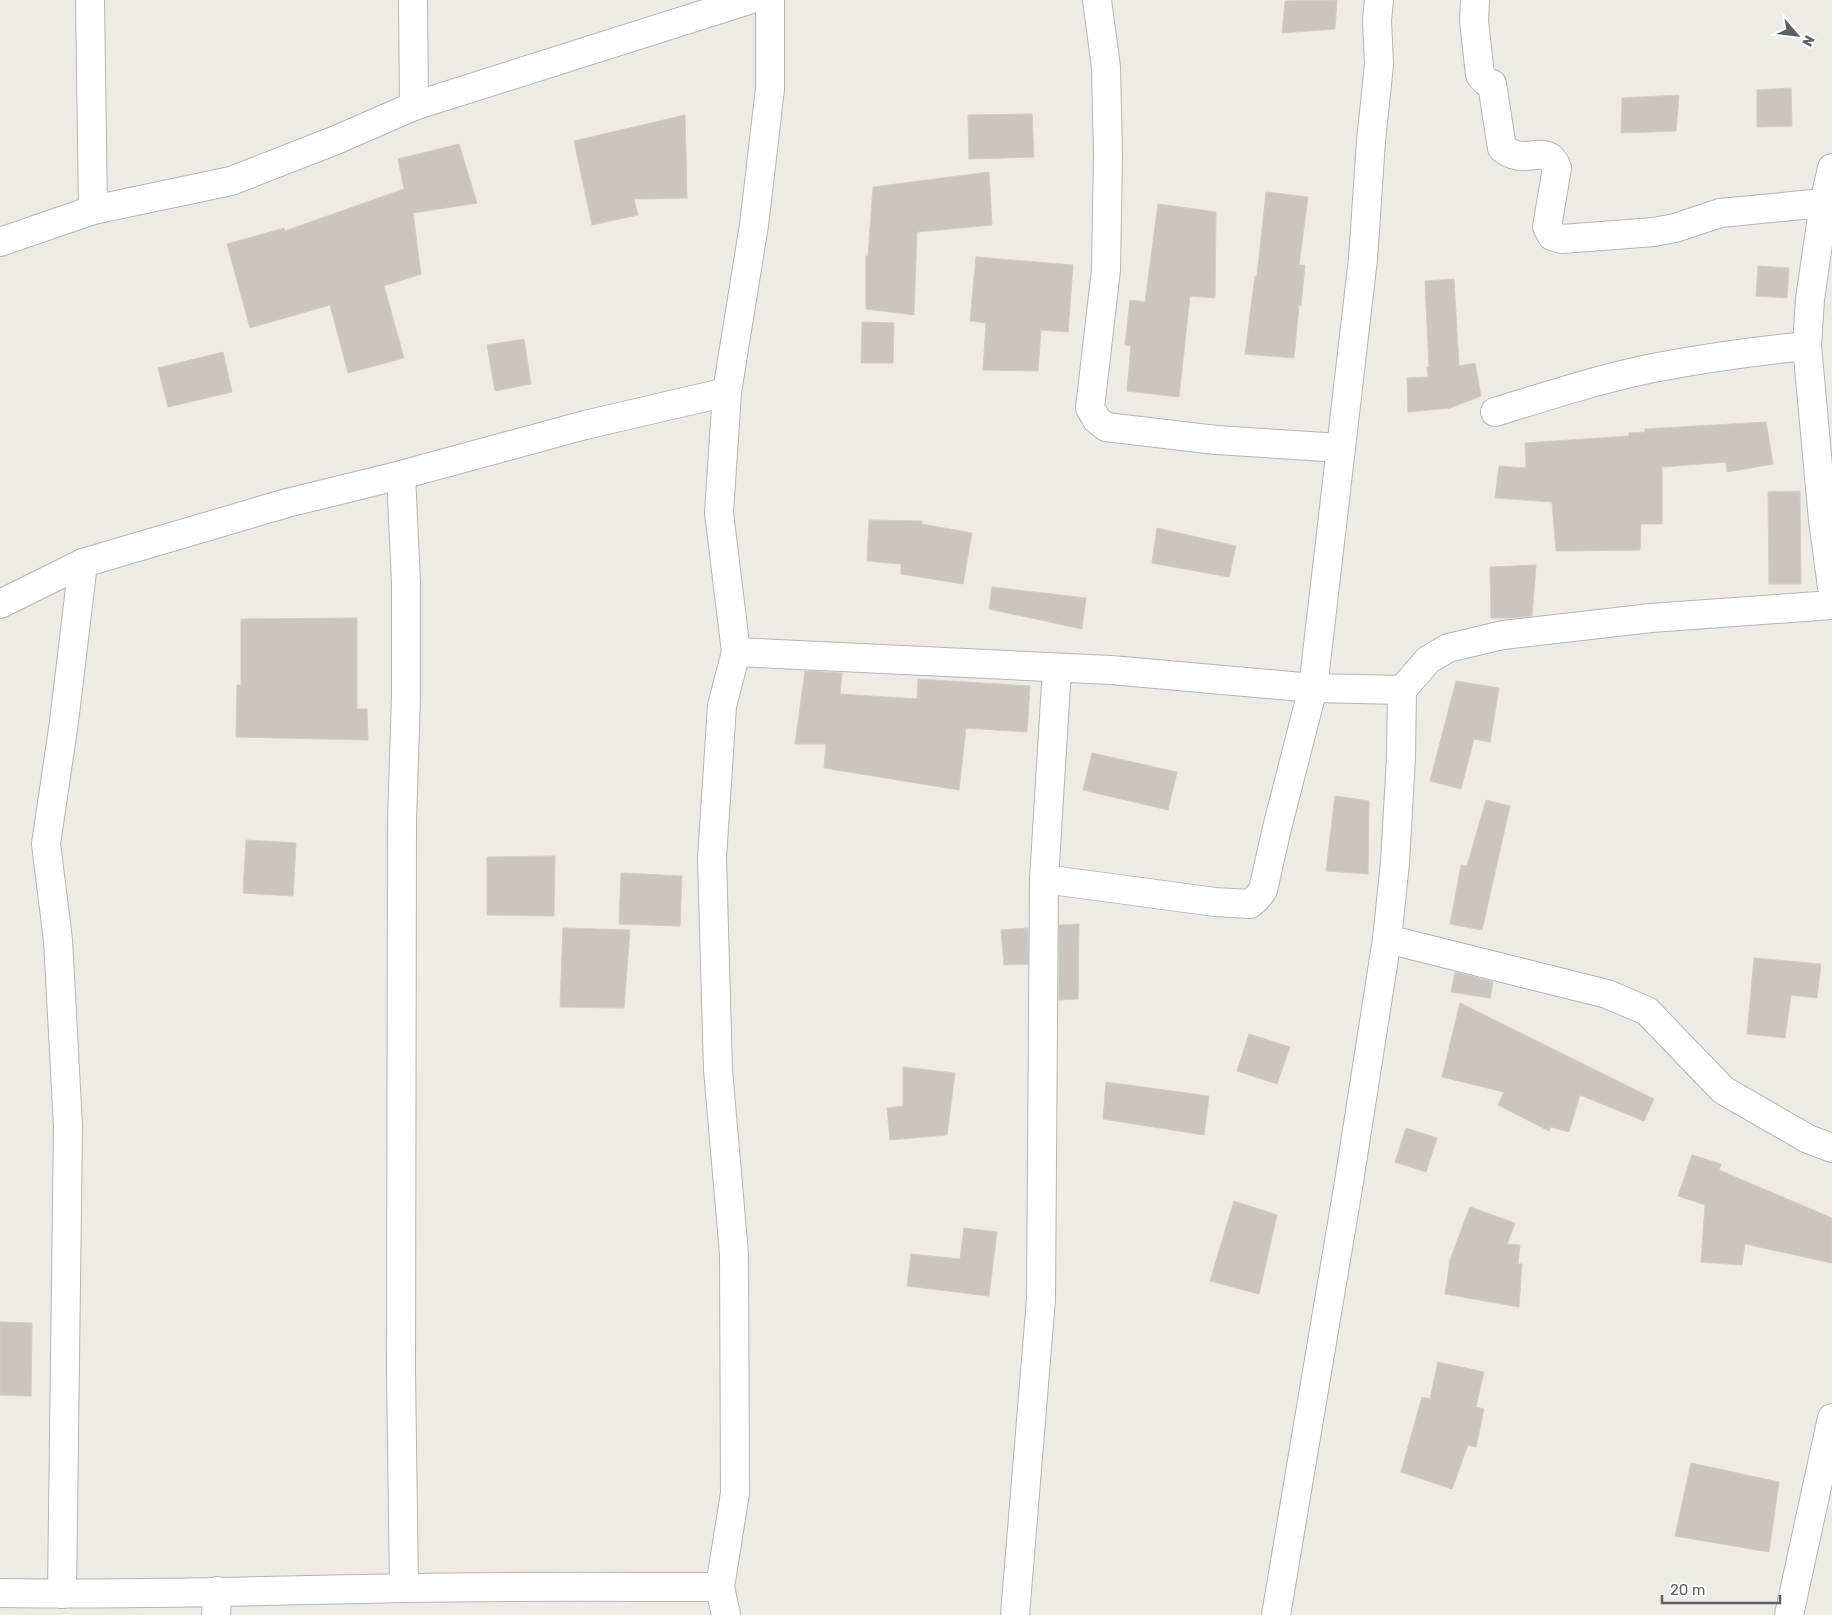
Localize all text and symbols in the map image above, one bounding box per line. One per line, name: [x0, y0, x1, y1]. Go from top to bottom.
north arrow: [1772, 10, 1822, 60]
text: N: [1798, 32, 1818, 49]
scale bar: [1662, 1572, 1780, 1604]
text: 20 m: [1670, 1581, 1705, 1599]

